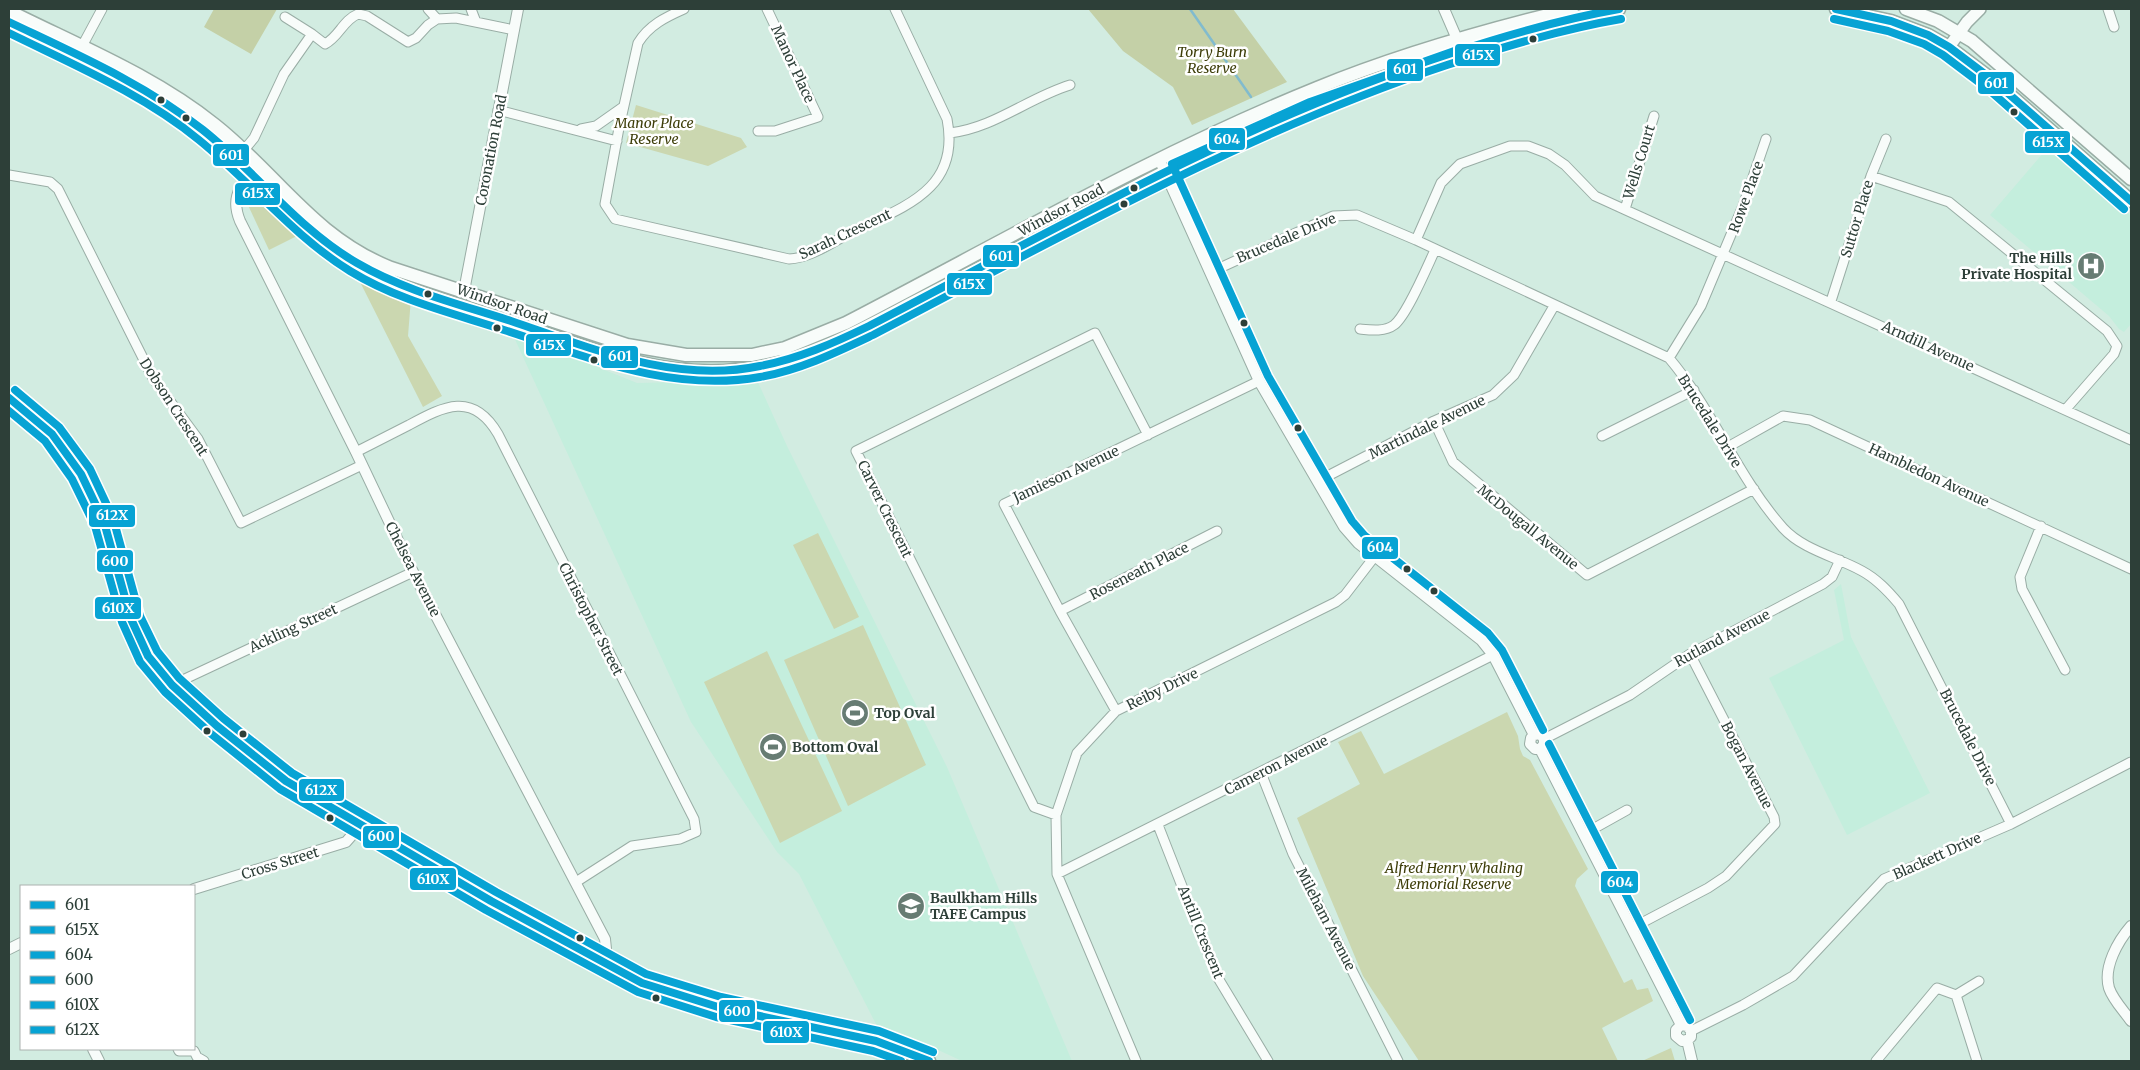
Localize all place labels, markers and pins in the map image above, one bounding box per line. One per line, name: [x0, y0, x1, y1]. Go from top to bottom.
unlabelled marker: [1528, 34, 1538, 44]
unlabelled marker: [156, 95, 166, 105]
unlabelled marker: [2009, 107, 2019, 117]
unlabelled marker: [181, 113, 191, 123]
unlabelled marker: [1129, 183, 1139, 193]
unlabelled marker: [1119, 199, 1129, 209]
place label: The Hills Private Hospital: [1961, 249, 2072, 283]
hospital icon: The Hills Private Hospital: [2076, 251, 2106, 281]
unlabelled marker: [423, 289, 433, 299]
unlabelled marker: [1239, 318, 1249, 328]
unlabelled marker: [492, 323, 502, 333]
unlabelled marker: [589, 355, 599, 365]
unlabelled marker: [1293, 423, 1303, 433]
unlabelled marker: [1402, 564, 1412, 574]
unlabelled marker: [1429, 586, 1439, 596]
sports icon: Top Oval: [840, 698, 870, 728]
place label: Top Oval: [874, 704, 936, 722]
unlabelled marker: [202, 726, 212, 736]
unlabelled marker: [238, 729, 248, 739]
sports icon: Bottom Oval: [758, 732, 788, 762]
place label: Bottom Oval: [792, 738, 879, 756]
unlabelled marker: [325, 813, 335, 823]
place label: Baulkham Hills TAFE Campus: [930, 889, 1037, 923]
school or university icon: Baulkham Hills TAFE Campus: [896, 891, 926, 921]
unlabelled marker: [575, 933, 585, 943]
unlabelled marker: [651, 993, 661, 1003]

